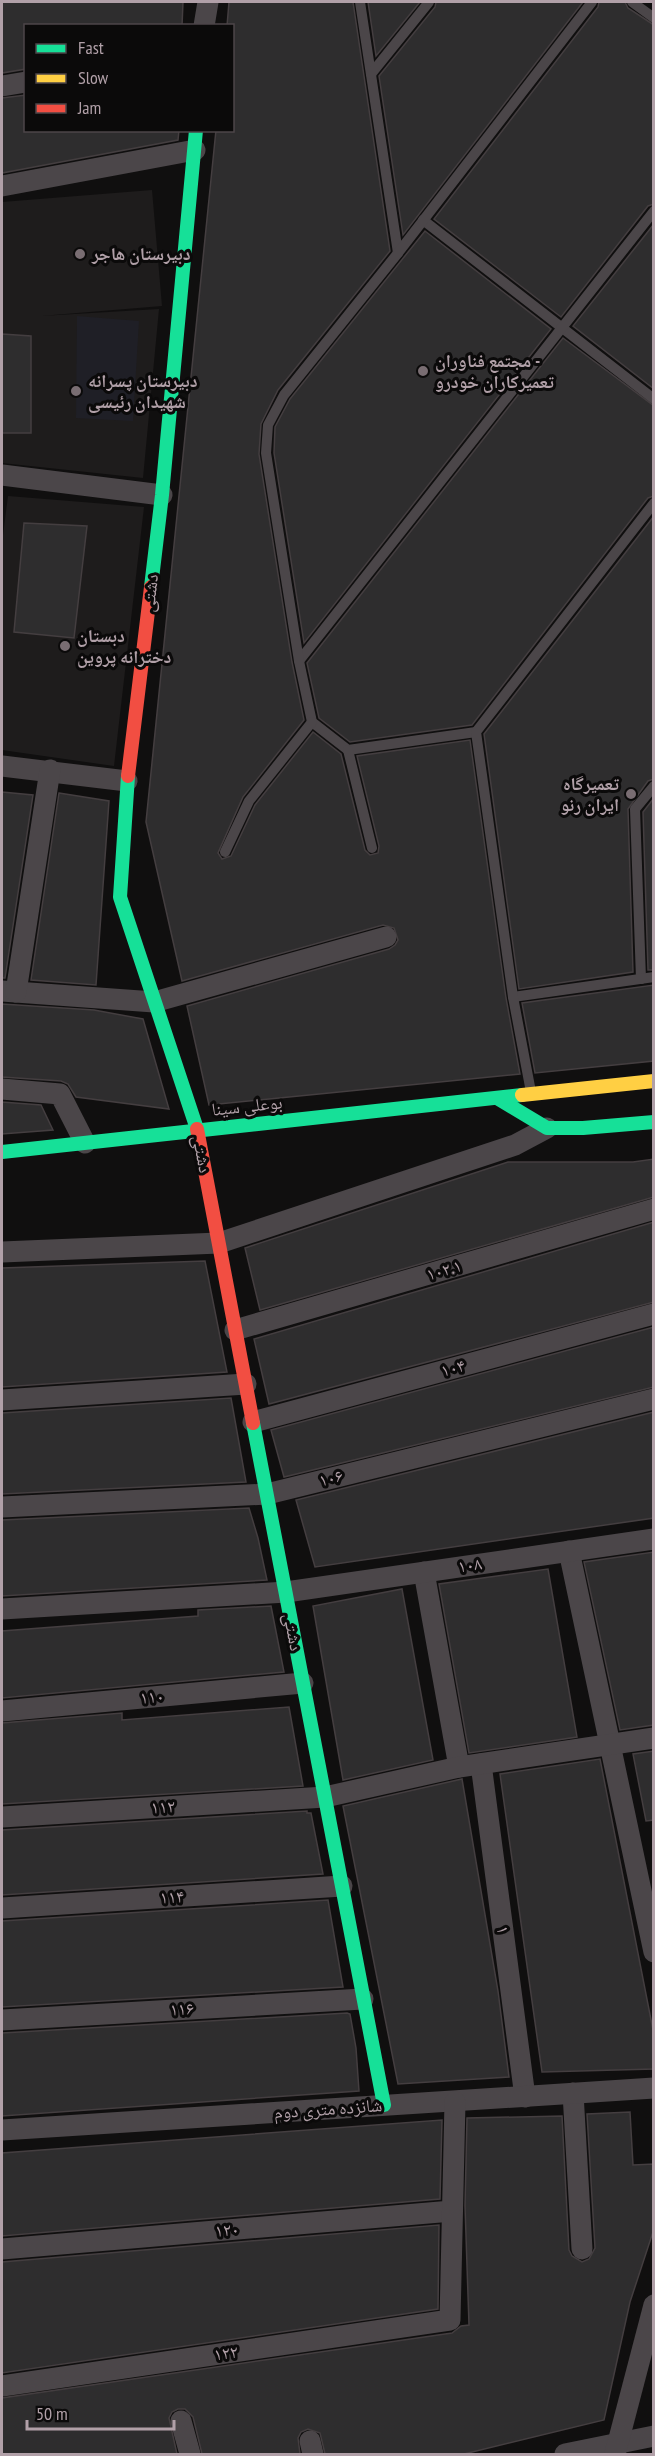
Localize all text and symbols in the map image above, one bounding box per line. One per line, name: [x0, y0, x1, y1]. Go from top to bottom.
legend: [24, 24, 234, 132]
text: Fast: [78, 36, 104, 59]
text: Slow: [78, 66, 109, 89]
text: Jam: [77, 96, 101, 119]
place label: دبیرستان هاجر: [91, 242, 191, 265]
marker: دبیرستان هاجر: [73, 247, 87, 261]
place label: مجتمع فناوران - تعمیرکاران خودرو: [435, 349, 554, 393]
marker: مجتمع فناوران - تعمیرکاران خودرو: [416, 364, 430, 378]
place label: دبیرستان پسرانه شهیدان رئیسی: [88, 369, 198, 413]
marker: دبیرستان پسرانه شهیدان رئیسی: [69, 384, 83, 398]
street label: دشتی: [136, 573, 163, 613]
place label: دبستان دخترانه پروین: [77, 624, 172, 668]
marker: دبستان دخترانه پروین: [58, 639, 72, 653]
place label: تعمیرگاه ایران رنو: [560, 772, 619, 816]
marker: تعمیرگاه ایران رنو: [624, 787, 638, 801]
street label: بوعلی سینا: [210, 1090, 284, 1121]
street label: دشتی: [188, 1133, 217, 1175]
street label: ۱۰۲.۱: [424, 1254, 464, 1285]
street label: ۱۰۴: [438, 1353, 468, 1382]
street label: ۱۰۶: [316, 1463, 345, 1492]
street label: ۱۰۸: [456, 1551, 484, 1578]
street label: دشتی: [279, 1611, 308, 1653]
street label: ۱۱۰: [139, 1684, 165, 1709]
street label: ۱۱۲: [150, 1794, 176, 1819]
street label: ۱۱۴: [159, 1884, 185, 1909]
street label: ۱: [492, 1924, 515, 1936]
street label: ۱۱۶: [169, 1996, 195, 2021]
street label: شانزده متری دوم: [273, 2093, 383, 2125]
street label: ۱۲۰: [214, 2217, 240, 2242]
street label: ۱۲۲: [212, 2339, 240, 2366]
scale bar: [27, 2393, 174, 2431]
text: 50 m: [36, 2402, 68, 2425]

